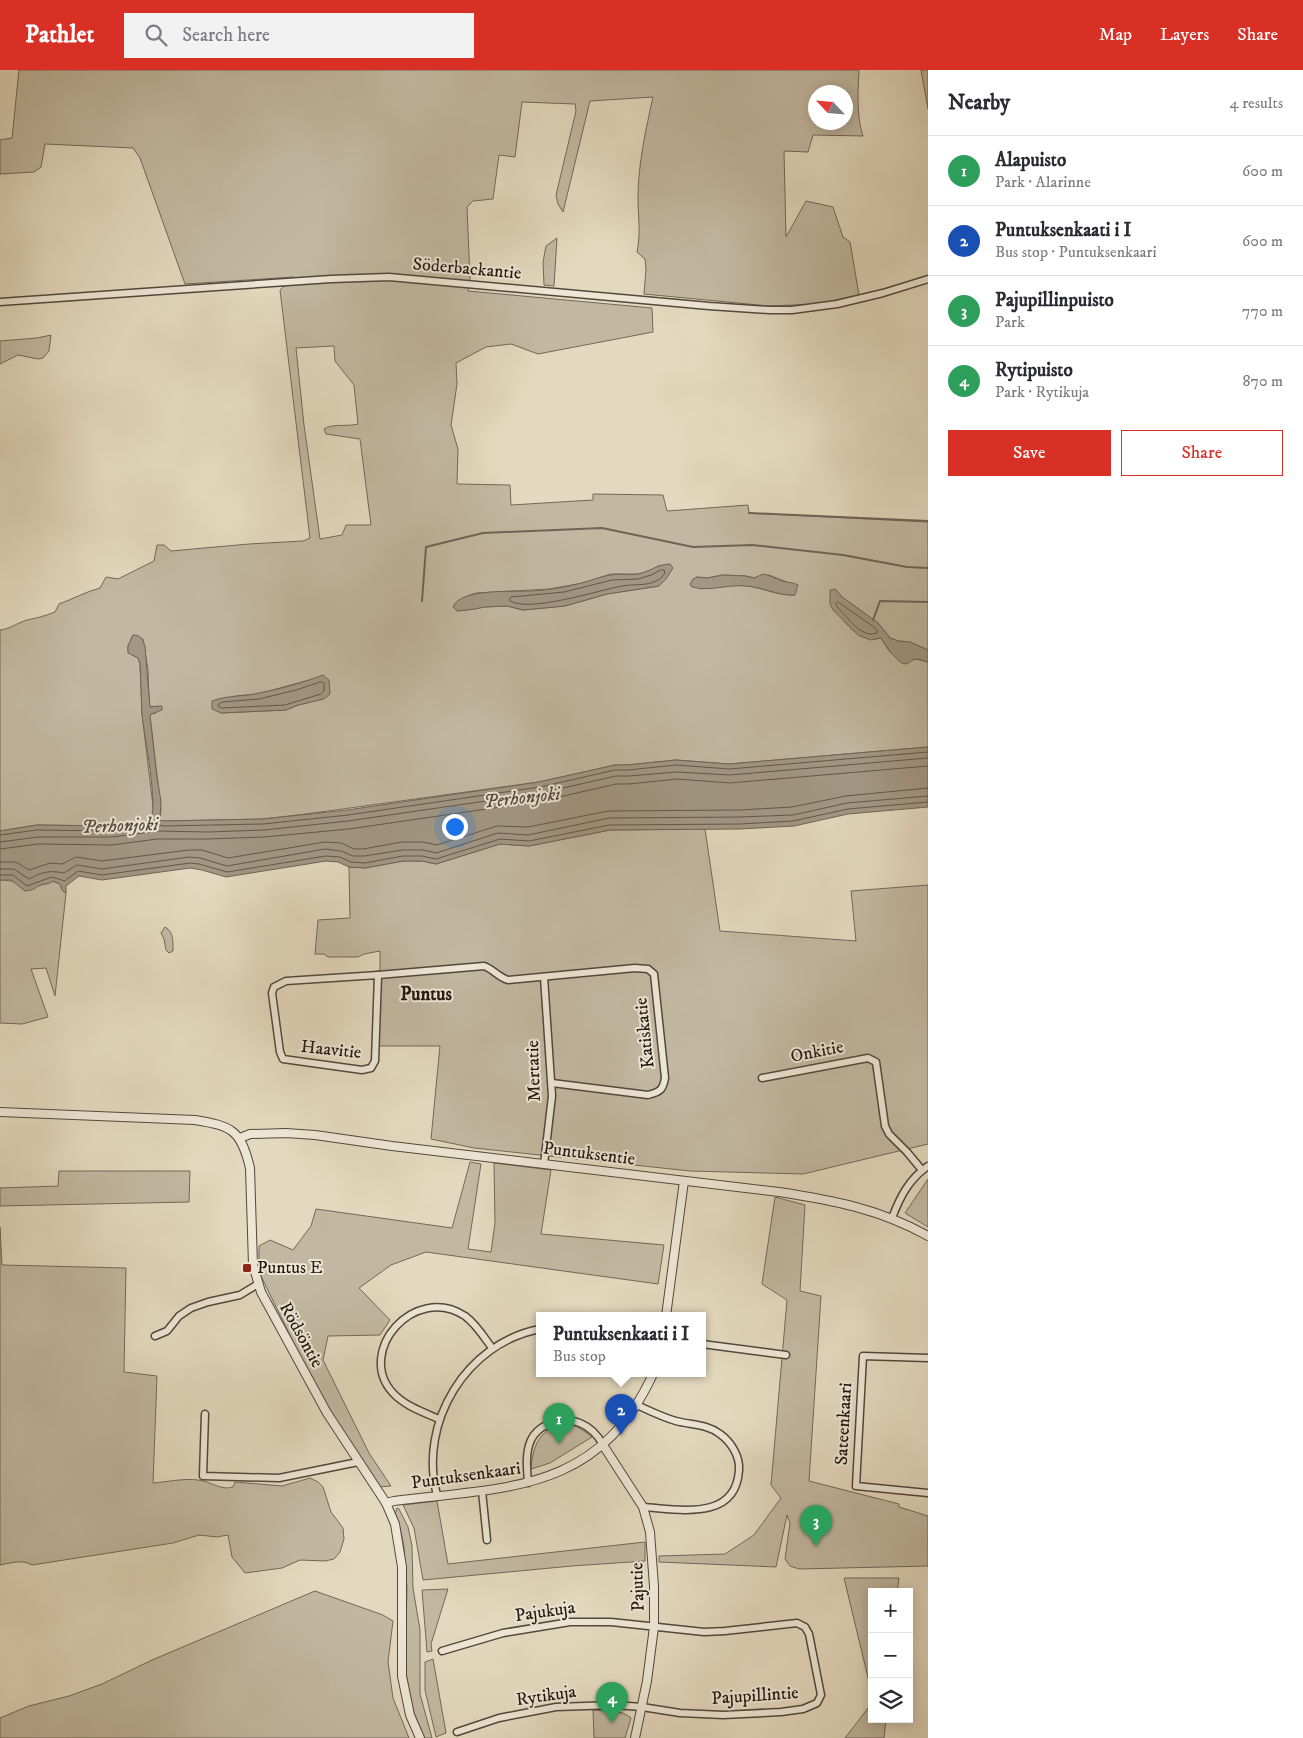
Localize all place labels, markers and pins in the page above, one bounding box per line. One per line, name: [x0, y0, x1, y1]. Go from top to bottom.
place label: Puntus E: [257, 1257, 323, 1279]
marker: Puntus E: [241, 1262, 253, 1274]
pin: 2: [605, 1394, 637, 1435]
pin: 1: [543, 1403, 575, 1444]
pin: 3: [800, 1505, 832, 1546]
pin: 4: [596, 1682, 628, 1723]

